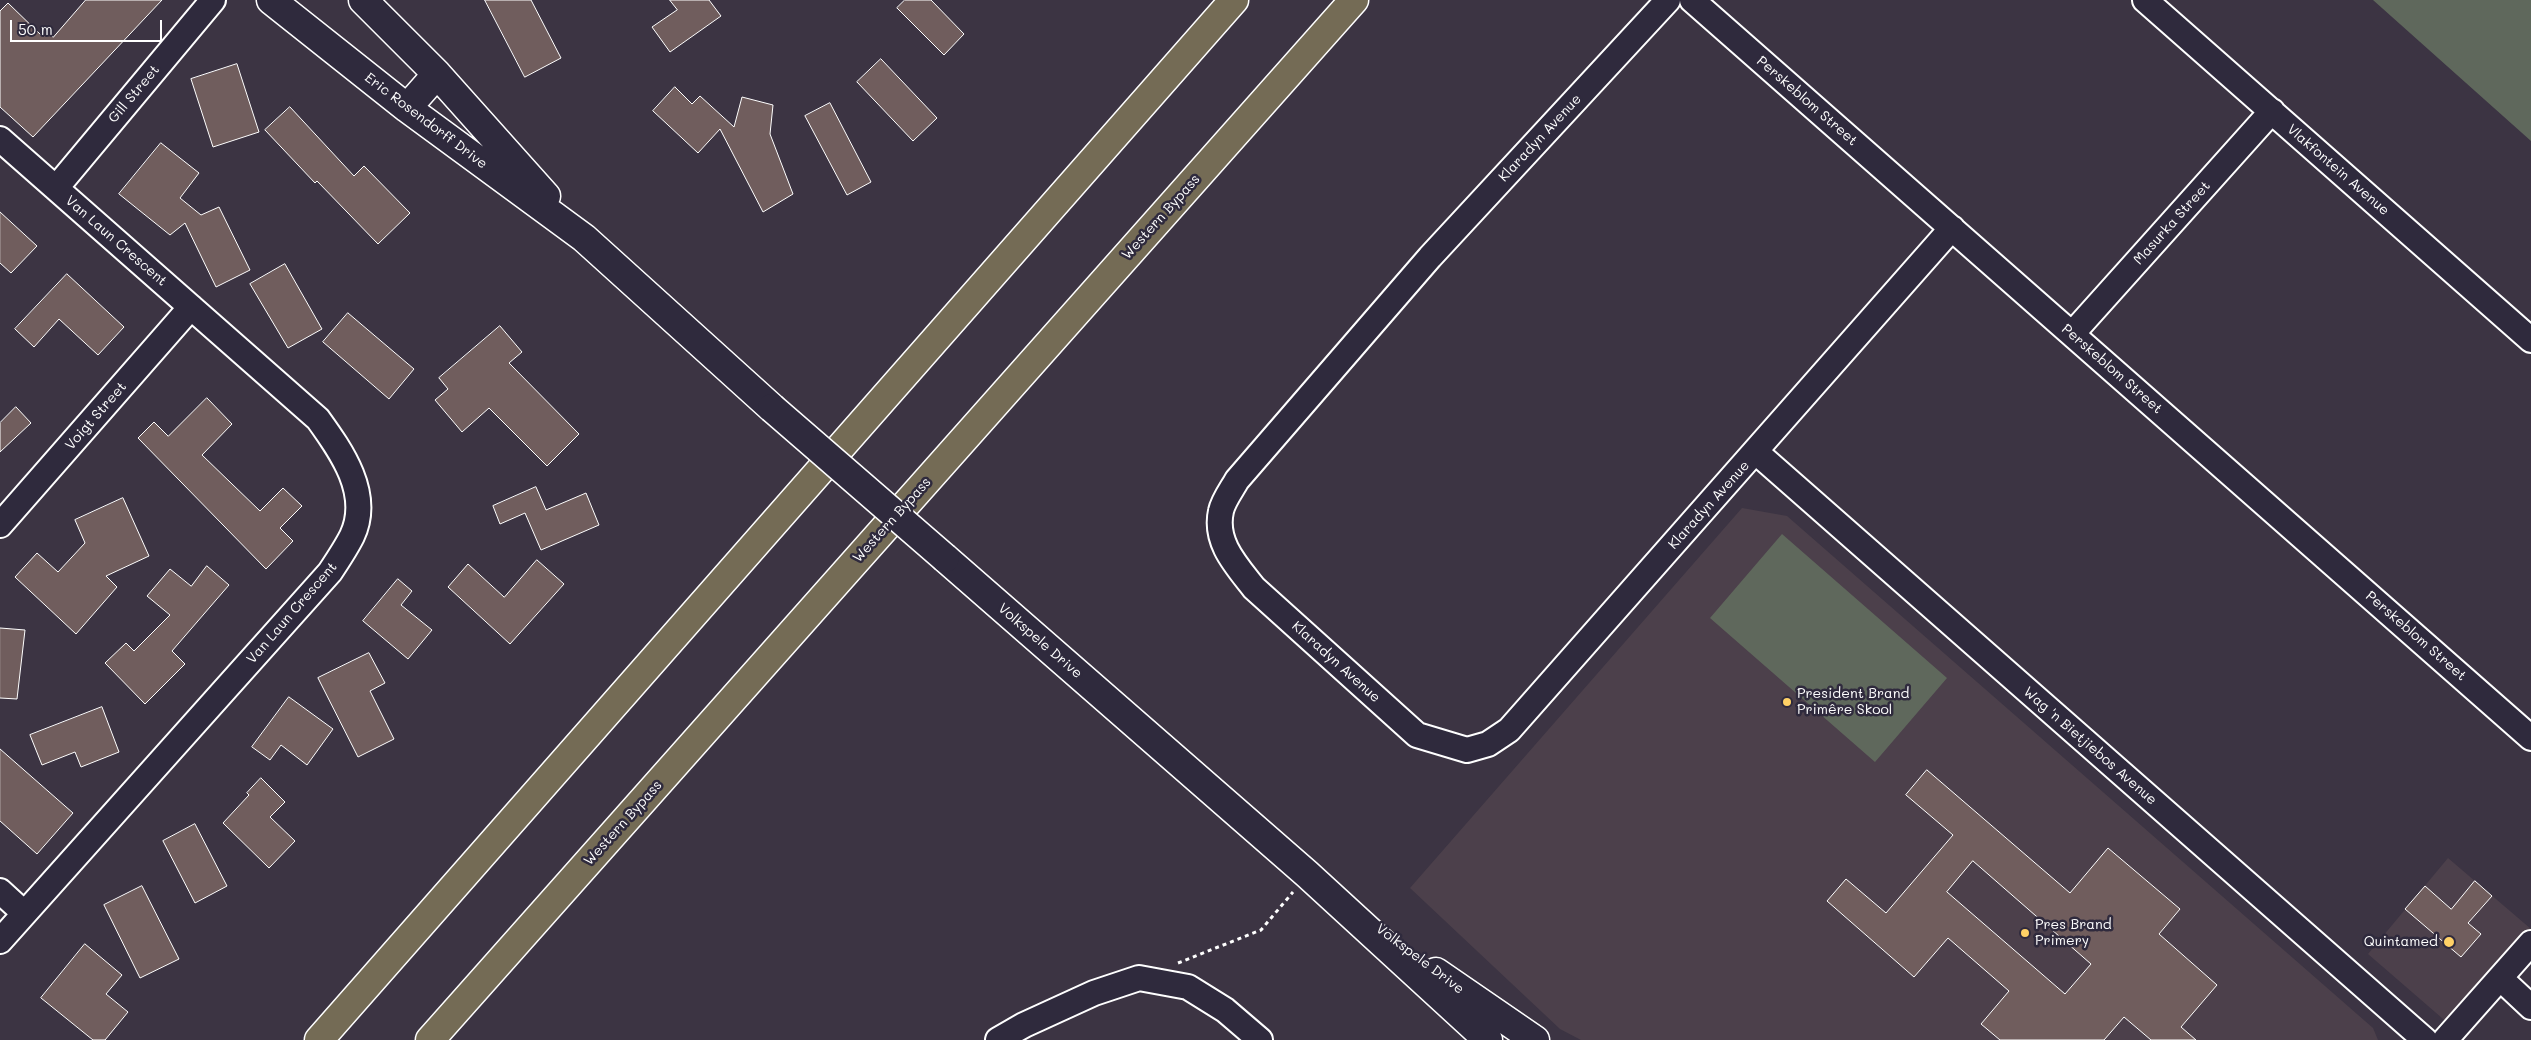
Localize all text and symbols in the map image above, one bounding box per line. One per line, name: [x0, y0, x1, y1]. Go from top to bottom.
scale bar: [12, 10, 165, 42]
text: 50 m: [18, 19, 53, 39]
street label: Perskeblom Street: [1753, 53, 1861, 149]
street label: Gill Street: [105, 62, 163, 126]
street label: Eric Rosendorff Drive: [361, 69, 491, 173]
street label: Klaradyn Avenue: [1495, 91, 1585, 185]
street label: Vlakfontein Avenue: [2283, 121, 2393, 219]
street label: Western Bypass: [1118, 171, 1204, 263]
street label: Masurka Street: [2130, 178, 2214, 268]
street label: Van Laun Crescent: [62, 192, 170, 290]
street label: Perskeblom Street: [2058, 321, 2166, 417]
street label: Voigt Street: [62, 378, 130, 454]
street label: Klaradyn Avenue: [1665, 457, 1753, 553]
street label: Western Bypass: [849, 474, 935, 566]
street label: Van Laun Crescent: [243, 559, 341, 667]
street label: Perskeblom Street: [2362, 588, 2470, 684]
street label: Volkspele Drive: [994, 600, 1086, 682]
street label: Klaradyn Avenue: [1288, 618, 1384, 706]
street label: Wag 'n Bietjiebos Avenue: [2020, 683, 2160, 809]
place label: President Brand Primêre Skool: [1797, 686, 1909, 719]
marker: President Brand Primêre Skool: [1781, 696, 1793, 708]
street label: Western Bypass: [580, 777, 666, 869]
place label: Pres Brand Primery: [2035, 917, 2112, 950]
street label: Volkspele Drive: [1373, 920, 1467, 998]
marker: Pres Brand Primery: [2019, 927, 2031, 939]
place label: Quintamed: [2364, 934, 2438, 950]
marker: Quintamed: [2442, 935, 2456, 949]

